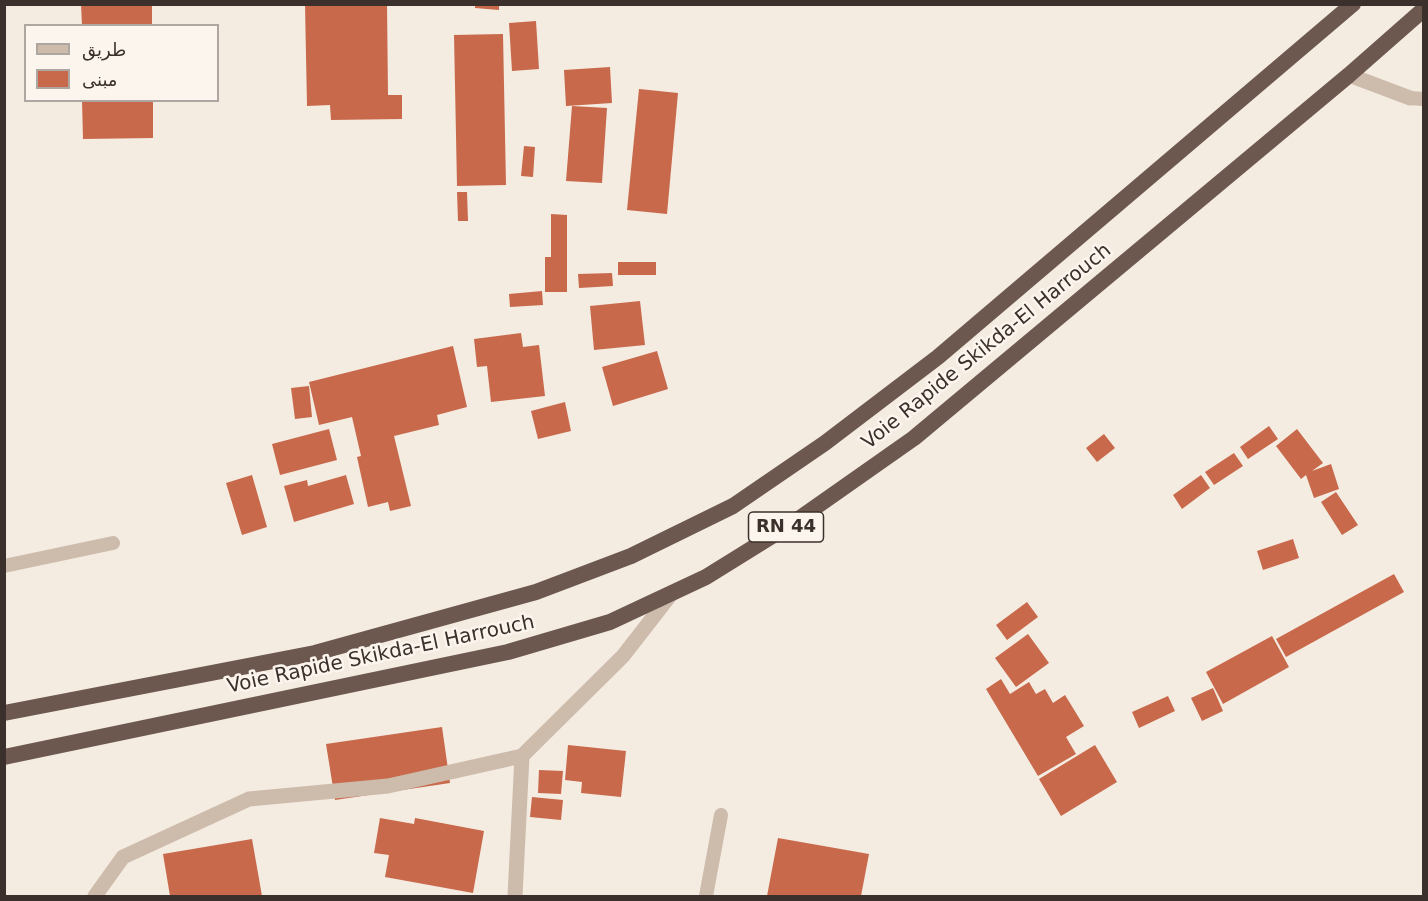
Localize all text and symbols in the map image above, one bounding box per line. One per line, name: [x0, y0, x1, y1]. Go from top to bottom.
legend: [24, 24, 219, 102]
text: طريق: [82, 39, 126, 60]
text: مبنى: [82, 69, 118, 90]
street label: Voie Rapide Skikda-El Harrouch: [858, 239, 1116, 455]
road number: RN 44: [748, 512, 824, 542]
street label: Voie Rapide Skikda-El Harrouch: [225, 611, 537, 699]

